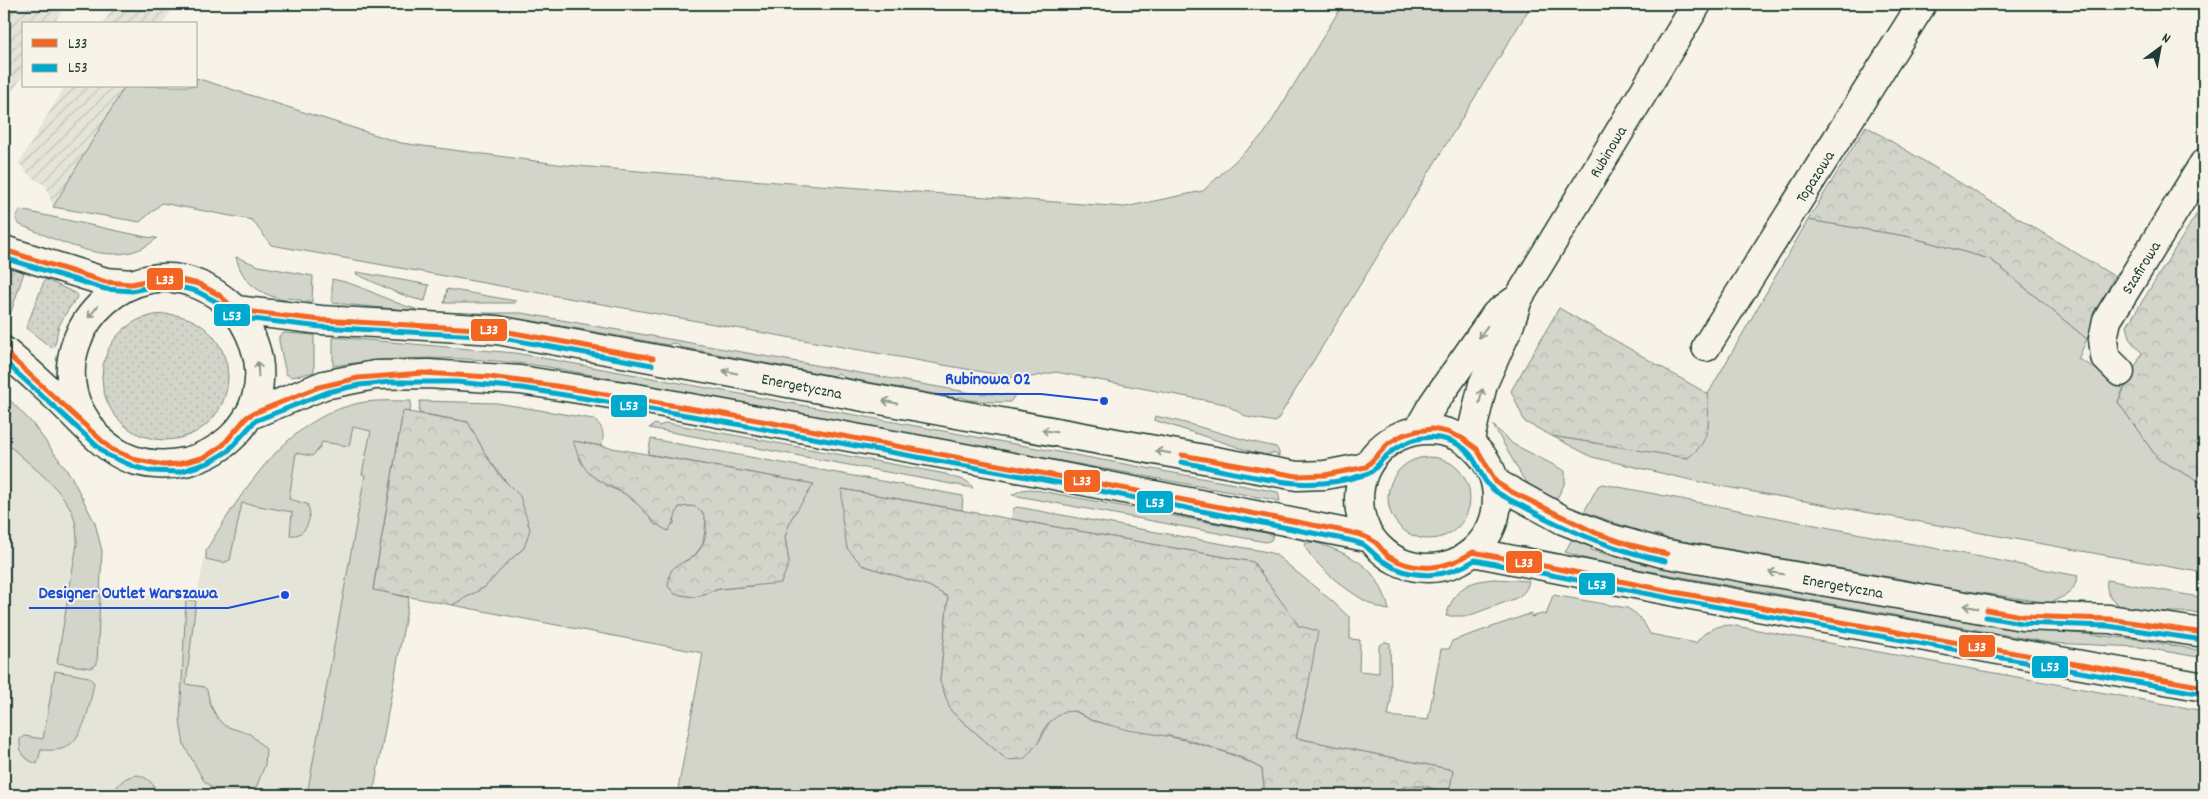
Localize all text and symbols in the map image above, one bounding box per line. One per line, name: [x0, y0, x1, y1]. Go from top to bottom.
legend: [22, 22, 198, 88]
north arrow: [2136, 22, 2186, 72]
text: N: [2158, 28, 2174, 49]
text: L33: [68, 34, 87, 56]
text: L53: [68, 58, 88, 80]
street label: Rubinowa: [1585, 122, 1634, 183]
street label: Topazowa: [1791, 146, 1841, 208]
street label: Szafirowa: [2117, 237, 2168, 299]
line badge: L33: [146, 267, 184, 291]
text: L33: [156, 271, 174, 291]
line badge: L53: [213, 303, 251, 327]
one-way arrow: [88, 306, 99, 319]
text: L53: [223, 307, 241, 327]
line badge: L33: [470, 318, 508, 342]
text: L33: [480, 321, 498, 341]
one-way arrow: [1478, 325, 1488, 339]
callout: Rubinowa 02: [935, 361, 1041, 394]
one-way arrow: [253, 362, 262, 378]
one-way arrow: [722, 367, 738, 376]
street label: Energetyczna: [759, 368, 844, 407]
text: Rubinowa 02: [945, 368, 1031, 393]
one-way arrow: [1476, 389, 1486, 405]
line badge: L53: [610, 394, 648, 418]
one-way arrow: [882, 396, 898, 406]
text: L53: [620, 397, 638, 417]
one-way arrow: [1042, 426, 1058, 436]
one-way arrow: [1155, 446, 1171, 456]
line badge: L33: [1063, 469, 1101, 493]
text: L33: [1073, 472, 1091, 492]
line badge: L53: [1136, 490, 1174, 514]
text: L53: [1146, 494, 1164, 514]
line badge: L33: [1505, 550, 1543, 574]
text: L33: [1515, 554, 1533, 574]
one-way arrow: [1768, 567, 1784, 577]
street label: Energetyczna: [1800, 569, 1885, 606]
line badge: L53: [1578, 572, 1616, 596]
callout: Designer Outlet Warszawa: [29, 575, 228, 608]
text: L53: [1588, 576, 1606, 596]
text: Designer Outlet Warszawa: [38, 582, 218, 607]
one-way arrow: [1963, 601, 1979, 611]
line badge: L33: [1958, 634, 1996, 658]
text: L33: [1968, 638, 1986, 658]
line badge: L53: [2031, 655, 2069, 679]
text: L53: [2041, 658, 2059, 678]

